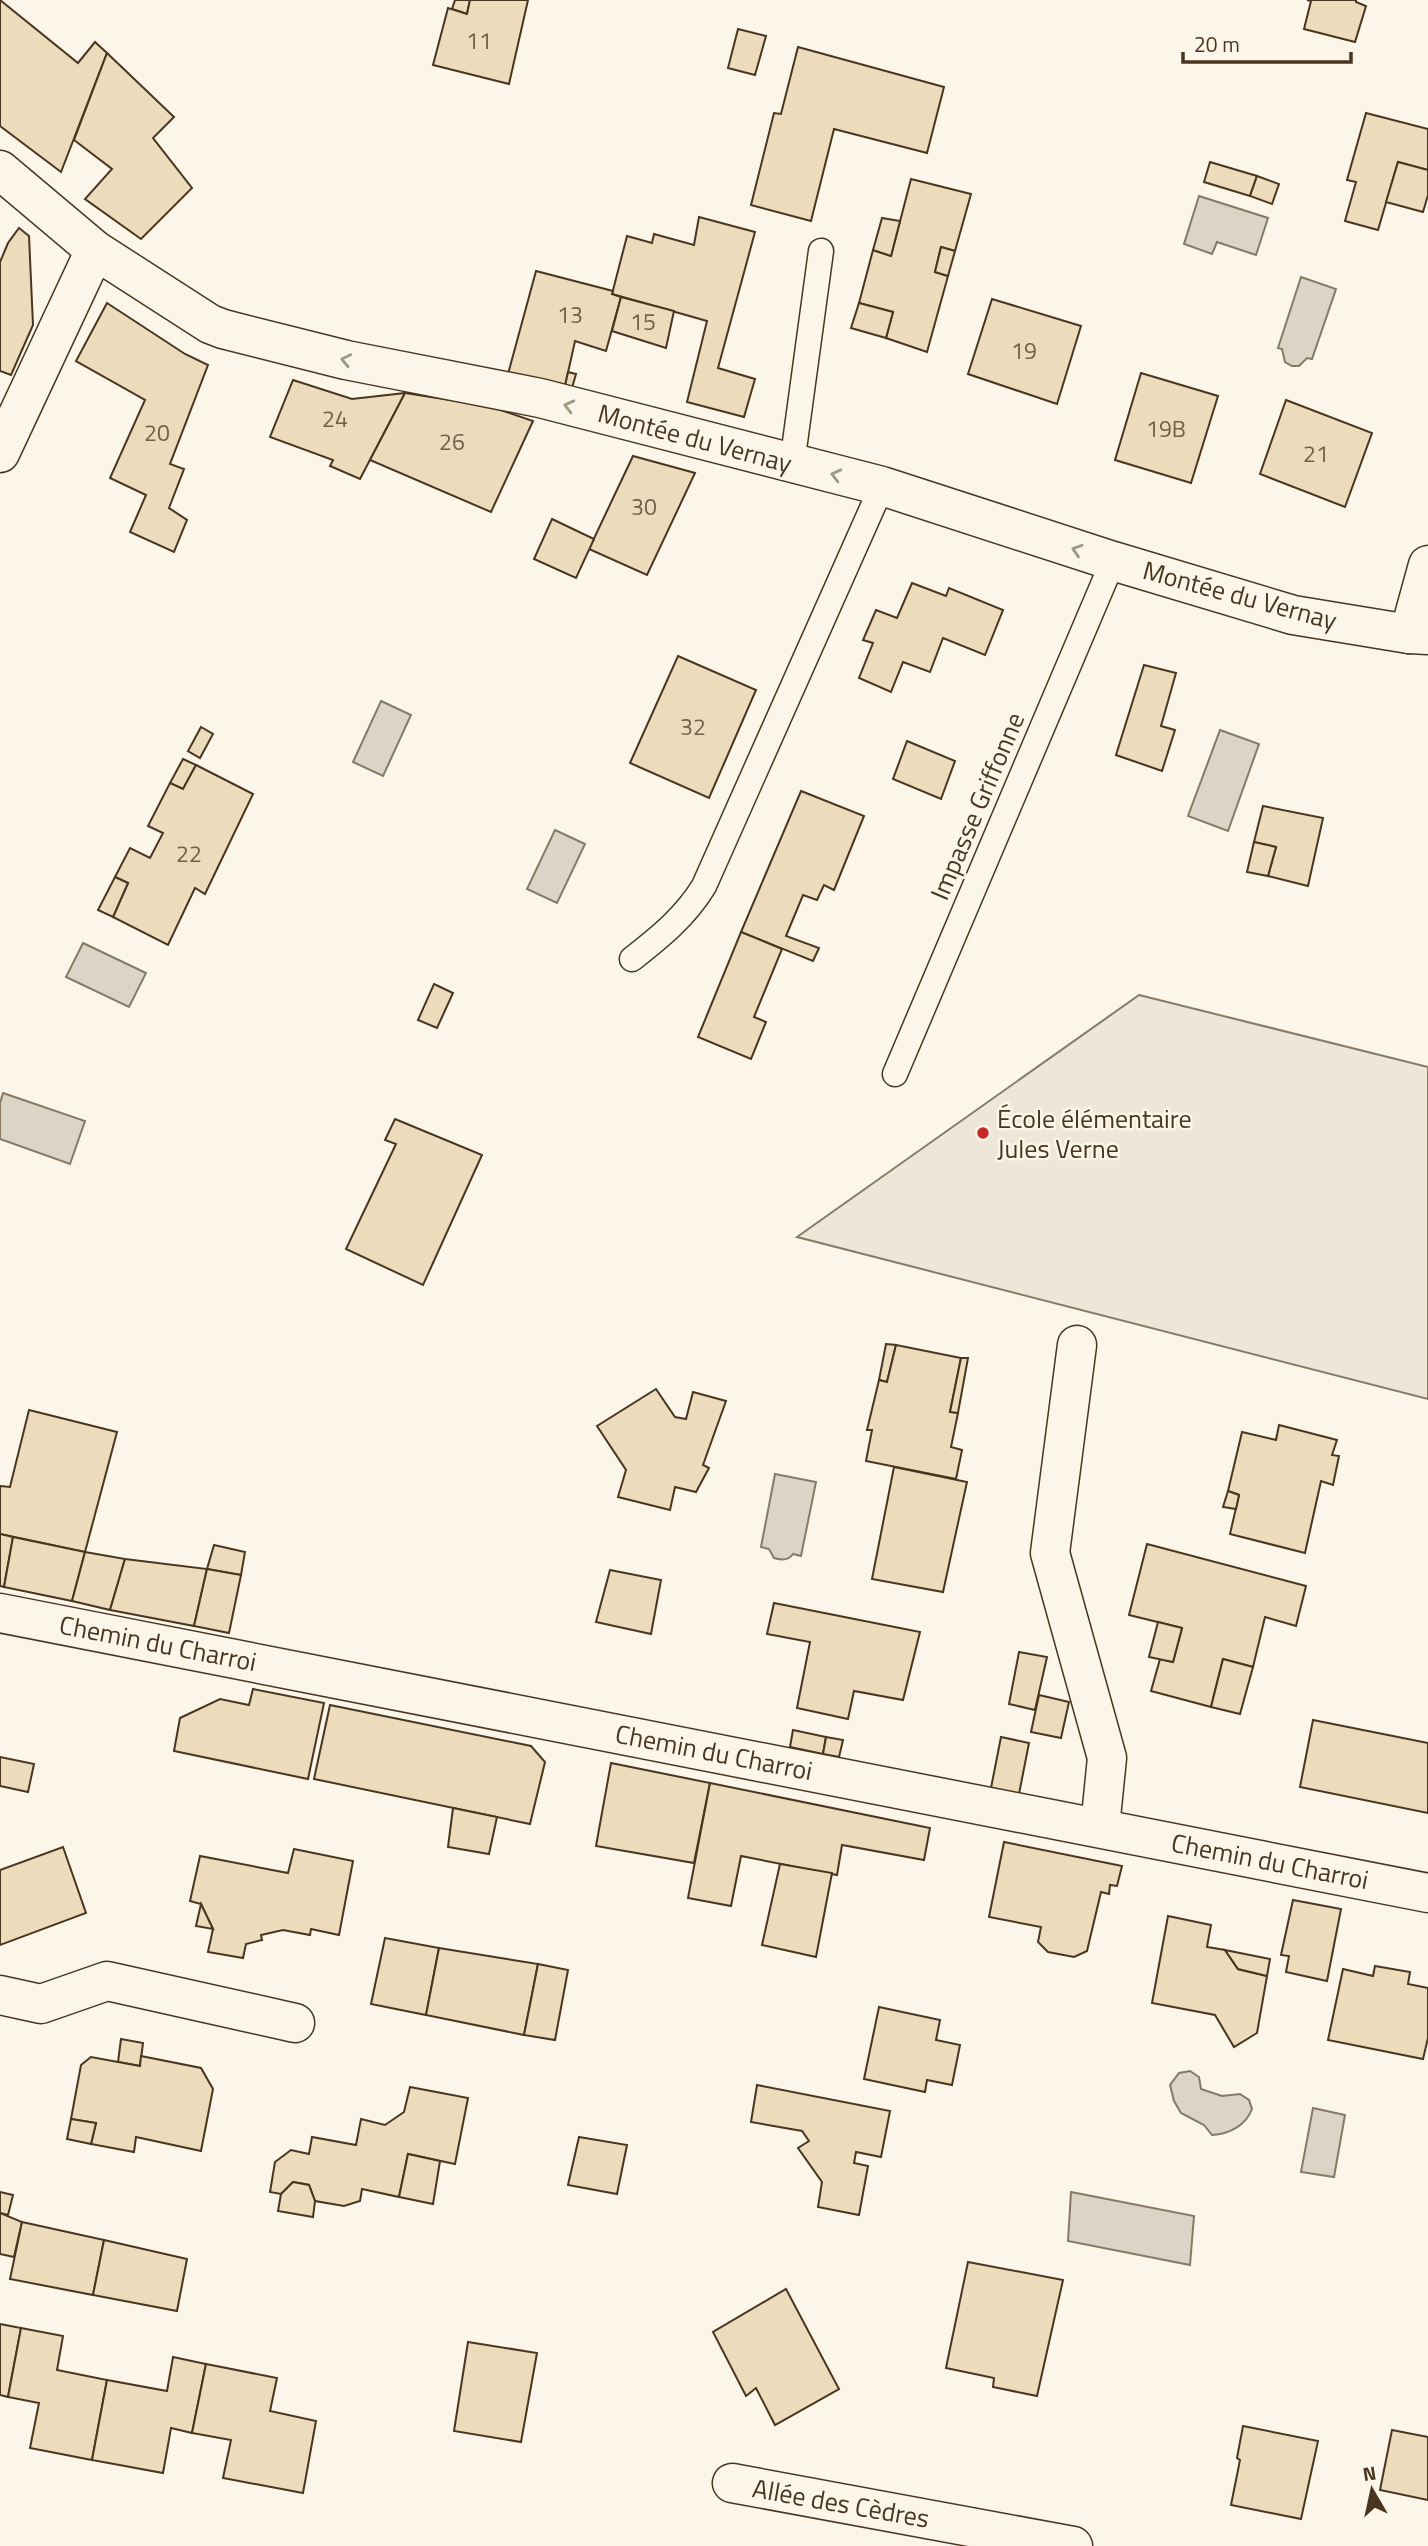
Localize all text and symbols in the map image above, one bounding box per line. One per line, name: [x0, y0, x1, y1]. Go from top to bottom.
scale bar: [1183, 21, 1351, 65]
house number: 11: [466, 23, 492, 58]
text: 20 m: [1194, 28, 1240, 60]
house number: 13: [557, 297, 583, 332]
house number: 15: [630, 304, 656, 339]
house number: 19: [1011, 333, 1037, 368]
one-way arrow: [340, 354, 352, 368]
street label: Montée du Vernay: [594, 393, 796, 483]
one-way arrow: [563, 400, 575, 414]
house number: 24: [322, 401, 348, 436]
house number: 19B: [1146, 411, 1186, 446]
house number: 20: [144, 415, 170, 450]
house number: 26: [439, 424, 465, 459]
house number: 21: [1303, 436, 1329, 471]
one-way arrow: [831, 469, 843, 483]
house number: 30: [631, 489, 657, 524]
one-way arrow: [1071, 543, 1083, 558]
street label: Montée du Vernay: [1139, 550, 1341, 640]
street label: Impasse Griffonne: [920, 706, 1034, 906]
house number: 32: [680, 709, 706, 744]
house number: 22: [176, 836, 202, 871]
place label: École élémentaire Jules Verne: [997, 1099, 1192, 1168]
marker: École élémentaire Jules Verne: [975, 1125, 991, 1141]
street label: Chemin du Charroi: [56, 1605, 260, 1681]
street label: Chemin du Charroi: [612, 1714, 816, 1790]
street label: Chemin du Charroi: [1168, 1823, 1372, 1899]
north arrow: [1337, 2455, 1407, 2525]
text: N: [1360, 2457, 1378, 2488]
street label: Allée des Cèdres: [750, 2468, 932, 2538]

